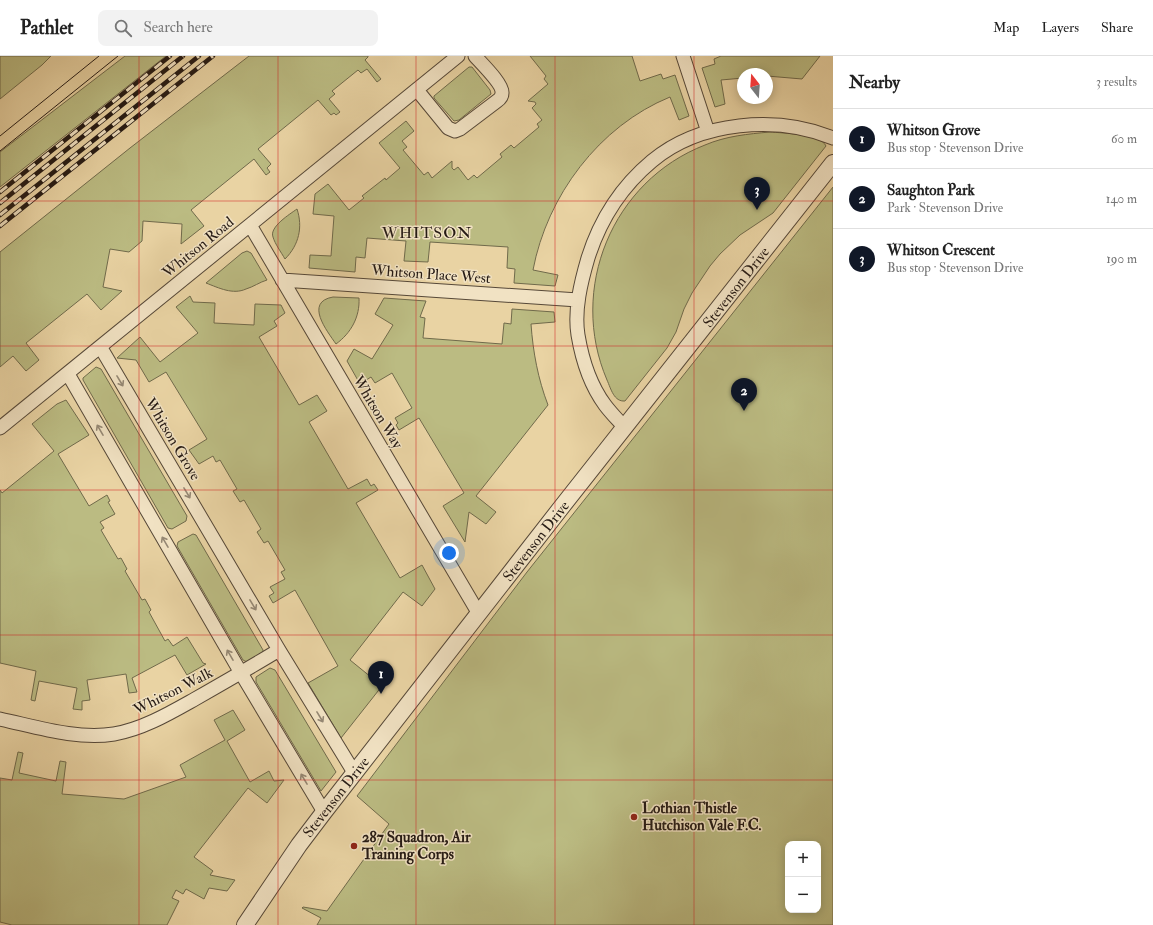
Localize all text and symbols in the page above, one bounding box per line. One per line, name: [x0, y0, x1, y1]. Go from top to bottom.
search box: [98, 10, 378, 46]
text: Pathlet: [20, 16, 74, 40]
icon: search: [112, 17, 134, 39]
text: Search here: [144, 18, 213, 37]
text: Map: [993, 19, 1019, 36]
text: Layers: [1041, 19, 1079, 36]
text: Share: [1101, 19, 1133, 36]
north arrow: [737, 68, 773, 104]
text: Nearby: [849, 72, 900, 93]
text: 3 results: [1096, 74, 1137, 90]
text: Whitson Grove: [887, 121, 980, 140]
text: 1: [860, 131, 864, 147]
text: 60 m: [1111, 131, 1137, 147]
text: Bus stop · Stevenson Drive: [887, 140, 1023, 156]
pin: 3: [744, 177, 770, 210]
text: Saughton Park: [887, 181, 975, 200]
text: 2: [859, 191, 865, 207]
text: 140 m: [1106, 191, 1137, 207]
text: Park · Stevenson Drive: [887, 200, 1003, 216]
street label: Whitson Road: [158, 212, 238, 283]
district label: WHITSON: [381, 223, 472, 243]
text: Whitson Crescent: [887, 241, 995, 260]
street label: Stevenson Drive: [699, 243, 774, 332]
text: 3: [860, 251, 865, 267]
text: 190 m: [1106, 251, 1137, 267]
text: Bus stop · Stevenson Drive: [887, 260, 1023, 276]
street label: Whitson Place West: [370, 261, 491, 288]
street label: Whitson Way: [348, 371, 407, 453]
one-way arrow: [117, 375, 125, 387]
pin: 2: [731, 378, 757, 411]
street label: Whitson Grove: [140, 394, 205, 484]
one-way arrow: [96, 424, 104, 436]
one-way arrow: [183, 487, 191, 499]
street label: Stevenson Drive: [499, 497, 574, 586]
one-way arrow: [161, 536, 169, 548]
your location: [439, 543, 459, 563]
one-way arrow: [249, 599, 257, 611]
one-way arrow: [226, 649, 234, 661]
pin: 1: [368, 661, 394, 694]
street label: Whitson Walk: [130, 663, 216, 720]
one-way arrow: [316, 711, 324, 723]
street label: Stevenson Drive: [299, 753, 374, 842]
one-way arrow: [300, 773, 308, 785]
place label: Lothian Thistle Hutchison Vale F.C.: [642, 799, 762, 835]
marker: Lothian Thistle Hutchison Vale F.C.: [629, 812, 639, 822]
place label: 287 Squadron, Air Training Corps: [361, 828, 471, 865]
marker: 287 Squadron, Air Training Corps: [349, 841, 359, 851]
map controls: [785, 841, 821, 913]
button: +: [785, 841, 821, 877]
button: −: [785, 877, 821, 913]

